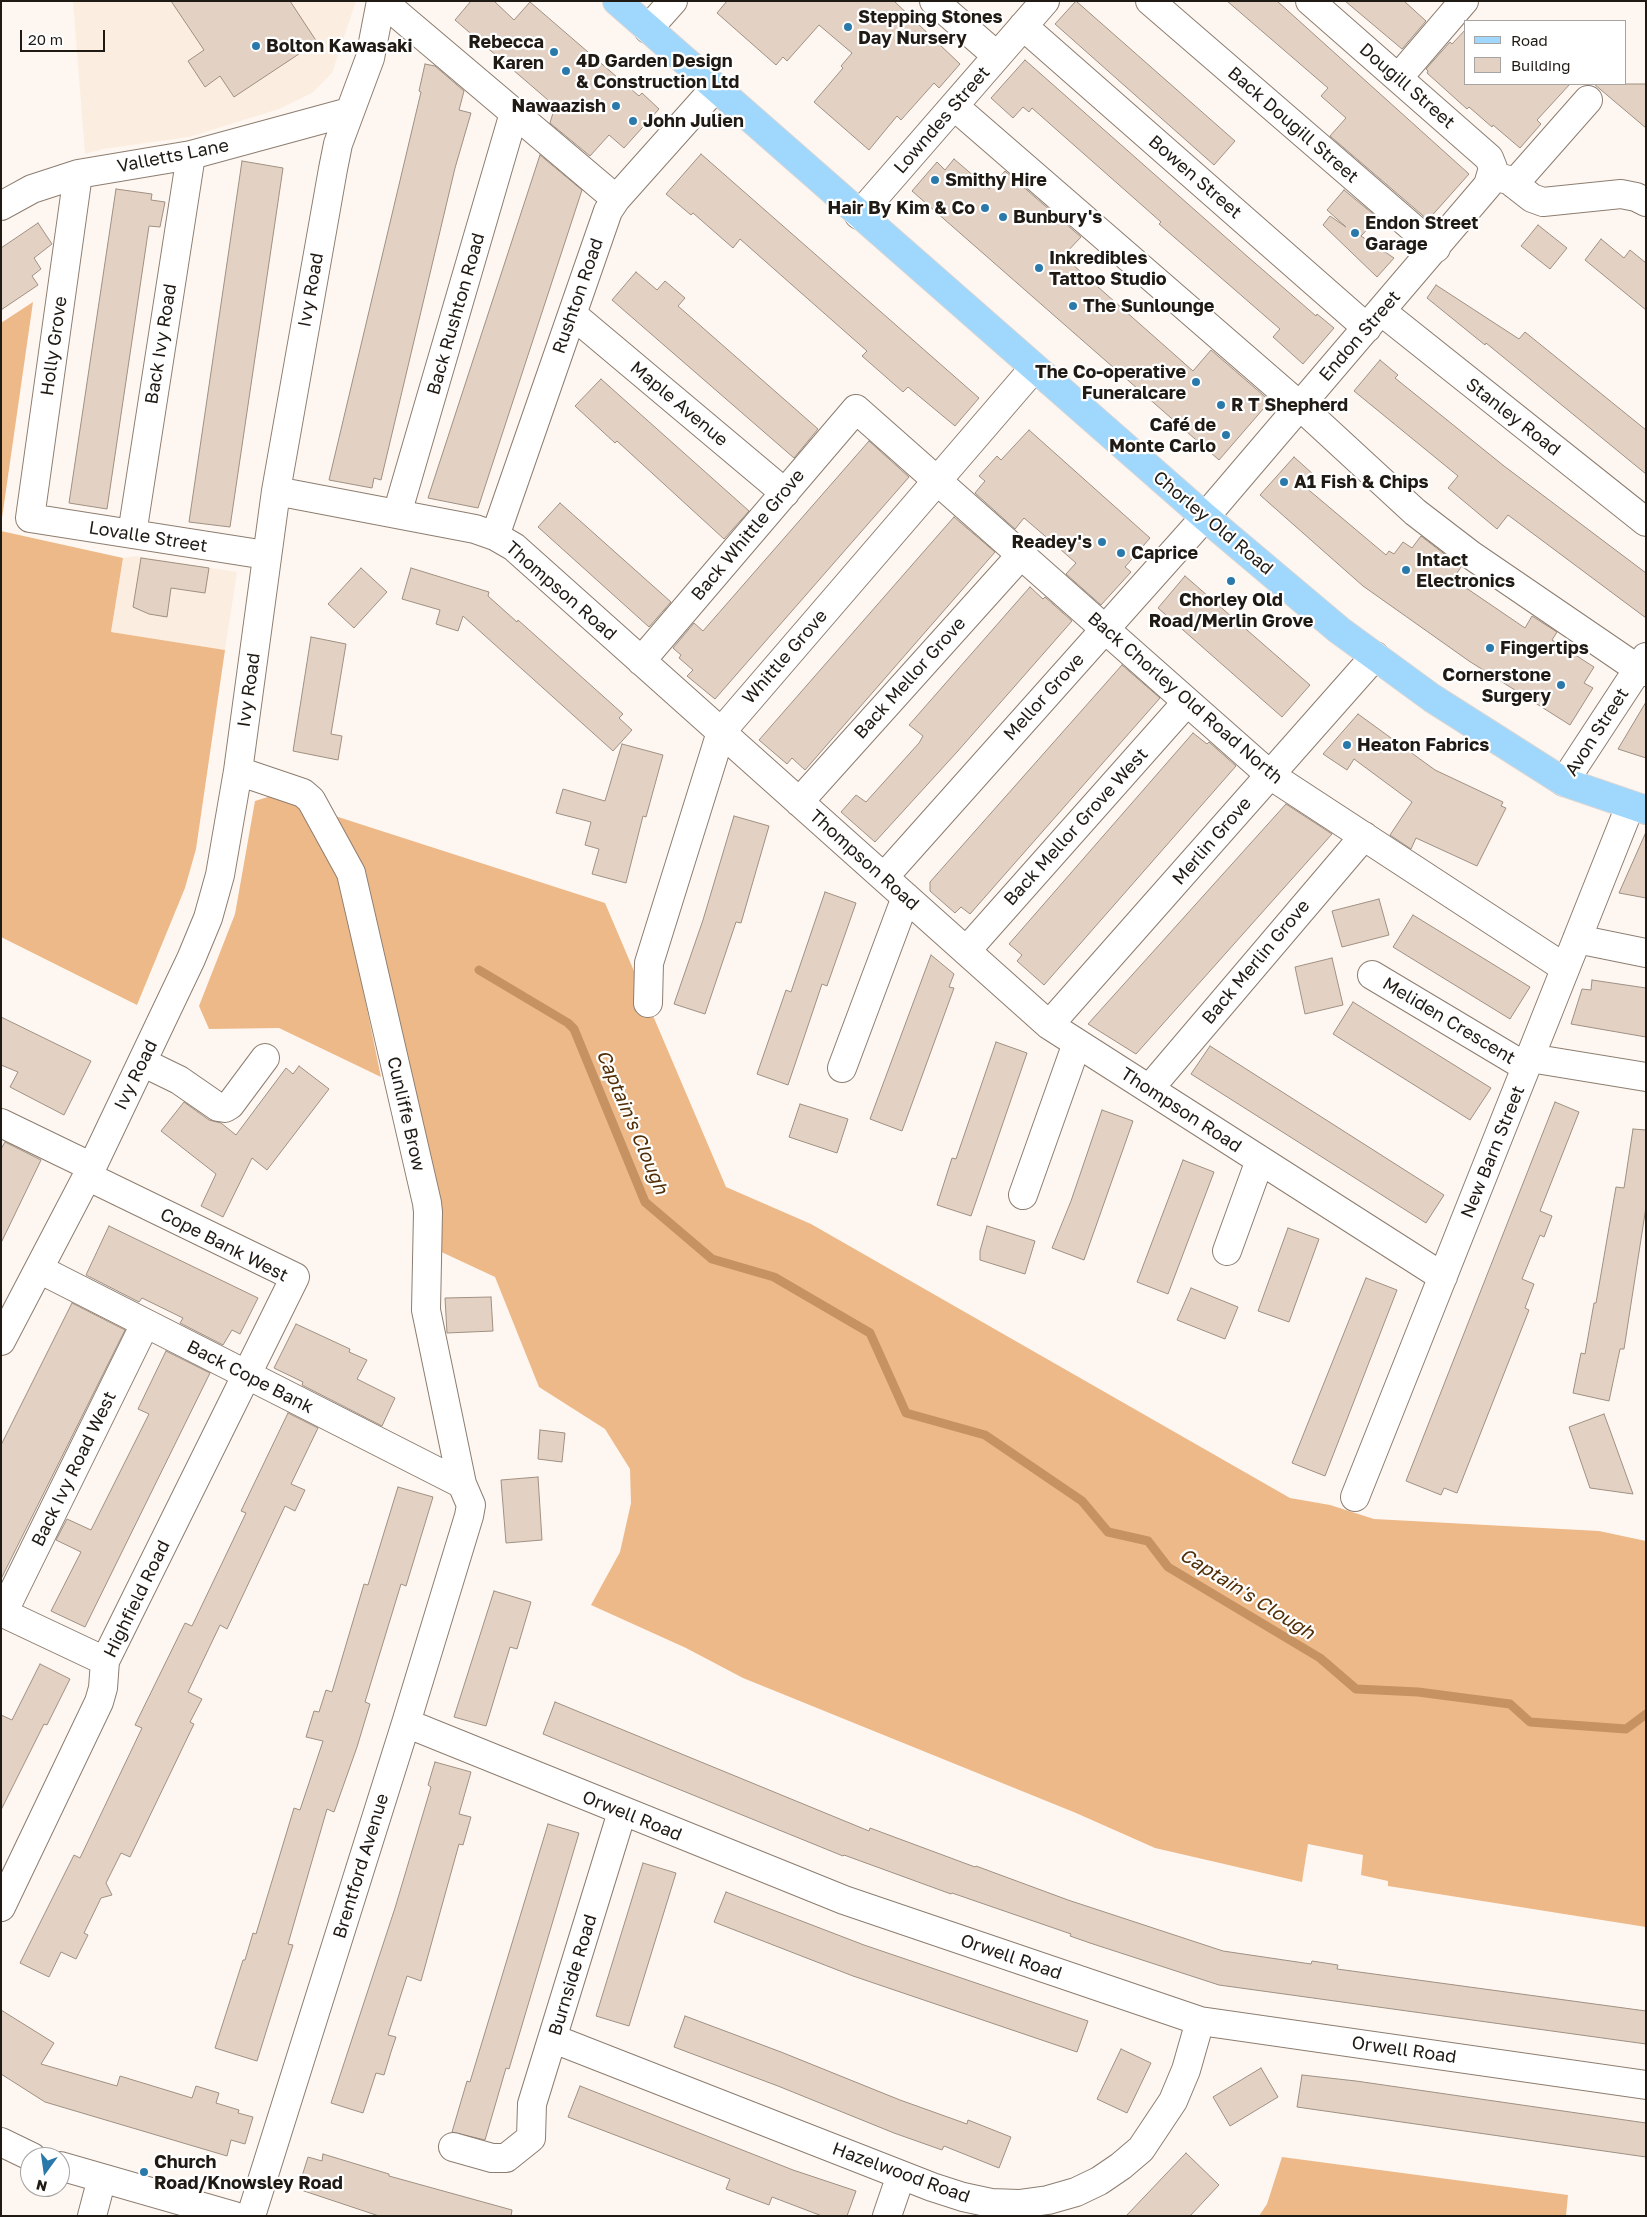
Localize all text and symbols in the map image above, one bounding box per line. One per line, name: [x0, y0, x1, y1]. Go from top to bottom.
place label: Stepping Stones Day Nursery: [858, 6, 1003, 48]
scale bar: [22, 20, 108, 52]
legend: [1464, 20, 1627, 85]
marker: Stepping Stones Day Nursery: [842, 21, 854, 33]
text: 20 m: [28, 30, 63, 48]
place label: Rebecca Karen: [468, 31, 544, 74]
text: Road: [1511, 31, 1548, 49]
place label: Bolton Kawasaki: [266, 35, 413, 57]
street label: Dougill Street: [1355, 39, 1459, 133]
marker: Bolton Kawasaki: [250, 40, 262, 52]
marker: Rebecca Karen: [548, 46, 560, 58]
place label: 4D Garden Design & Construction Ltd: [576, 50, 739, 92]
text: Building: [1511, 56, 1571, 74]
street label: Lowndes Street: [890, 62, 994, 178]
street label: Back Dougill Street: [1223, 62, 1363, 188]
marker: 4D Garden Design & Construction Ltd: [560, 65, 572, 77]
place label: Nawaazish: [512, 95, 606, 117]
marker: Nawaazish: [610, 100, 622, 112]
place label: John Julien: [643, 110, 744, 132]
marker: John Julien: [627, 115, 639, 127]
street label: Bowen Street: [1144, 131, 1246, 223]
street label: Valletts Lane: [115, 135, 231, 177]
place label: Smithy Hire: [945, 169, 1047, 191]
marker: Smithy Hire: [929, 174, 941, 186]
place label: Hair By Kim & Co: [828, 197, 975, 219]
marker: Hair By Kim & Co: [979, 202, 991, 214]
place label: Bunbury's: [1013, 206, 1102, 228]
marker: Bunbury's: [997, 211, 1009, 223]
place label: Endon Street Garage: [1365, 212, 1479, 254]
marker: Endon Street Garage: [1349, 227, 1361, 239]
street label: Back Rushton Road: [423, 230, 489, 398]
street label: Rushton Road: [548, 235, 608, 357]
place label: Inkredibles Tattoo Studio: [1049, 247, 1167, 290]
street label: Ivy Road: [294, 251, 328, 329]
marker: Inkredibles Tattoo Studio: [1033, 262, 1045, 274]
street label: Back Ivy Road: [141, 282, 181, 406]
street label: Endon Street: [1315, 286, 1405, 386]
street label: Holly Grove: [36, 295, 72, 397]
place label: The Sunlounge: [1083, 295, 1214, 317]
marker: The Sunlounge: [1067, 300, 1079, 312]
street label: Maple Avenue: [626, 357, 732, 451]
place label: The Co-operative Funeralcare: [1035, 361, 1186, 404]
street label: Stanley Road: [1461, 373, 1565, 461]
marker: The Co-operative Funeralcare: [1190, 376, 1202, 388]
place label: R T Shepherd: [1231, 394, 1348, 416]
marker: R T Shepherd: [1215, 399, 1227, 411]
place label: Café de Monte Carlo: [1109, 414, 1216, 456]
marker: Café de Monte Carlo: [1220, 429, 1232, 441]
street label: Back Whittle Grove: [687, 465, 809, 605]
street label: Chorley Old Road: [1149, 467, 1277, 579]
place label: A1 Fish & Chips: [1294, 471, 1429, 493]
marker: A1 Fish & Chips: [1278, 476, 1290, 488]
street label: Lovalle Street: [87, 517, 209, 557]
place label: Readey's: [1012, 531, 1092, 553]
marker: Readey's: [1096, 536, 1108, 548]
street label: Thompson Road: [501, 537, 621, 645]
place label: Caprice: [1131, 542, 1198, 564]
marker: Caprice: [1115, 547, 1127, 559]
place label: Intact Electronics: [1416, 549, 1515, 592]
marker: Intact Electronics: [1400, 564, 1412, 576]
marker: Chorley Old Road/Merlin Grove: [1225, 575, 1237, 587]
place label: Chorley Old Road/Merlin Grove: [1149, 589, 1313, 632]
street label: Whittle Grove: [738, 605, 832, 709]
street label: Back Chorley Old Road North: [1083, 607, 1287, 789]
street label: Back Mellor Grove: [850, 613, 970, 743]
place label: Fingertips: [1500, 637, 1589, 659]
marker: Fingertips: [1484, 642, 1496, 654]
street label: Mellor Grove: [999, 649, 1089, 745]
street label: Ivy Road: [233, 651, 265, 729]
place label: Cornerstone Surgery: [1442, 664, 1551, 706]
marker: Cornerstone Surgery: [1555, 679, 1567, 691]
street label: Avon Street: [1561, 684, 1633, 780]
place label: Heaton Fabrics: [1357, 734, 1489, 756]
marker: Heaton Fabrics: [1341, 739, 1353, 751]
street label: Back Mellor Grove West: [1000, 744, 1152, 910]
street label: Merlin Grove: [1168, 793, 1256, 889]
street label: Thompson Road: [805, 805, 923, 915]
street label: Back Merlin Grove: [1198, 895, 1314, 1029]
street label: Meliden Crescent: [1379, 973, 1519, 1069]
street label: Ivy Road: [110, 1037, 162, 1113]
water label: Captain's Clough: [591, 1047, 673, 1197]
street label: Cunliffe Brow: [382, 1055, 430, 1173]
street label: Thompson Road: [1116, 1063, 1246, 1157]
street label: New Barn Street: [1457, 1083, 1529, 1221]
street label: Cope Bank West: [156, 1203, 292, 1287]
street label: Back Cope Bank: [183, 1336, 317, 1418]
street label: Back Ivy Road West: [27, 1388, 121, 1550]
street label: Highfield Road: [99, 1537, 175, 1661]
water label: Captain's Clough: [1176, 1543, 1318, 1645]
street label: Orwell Road: [579, 1786, 685, 1846]
street label: Brentford Avenue: [329, 1791, 393, 1941]
street label: Burnside Road: [544, 1912, 602, 2038]
street label: Orwell Road: [958, 1930, 1064, 1984]
street label: Orwell Road: [1350, 2032, 1458, 2068]
street label: Hazelwood Road: [829, 2138, 973, 2208]
north arrow: [20, 2147, 70, 2197]
place label: Church Road/Knowsley Road: [154, 2151, 343, 2194]
marker: Church Road/Knowsley Road: [138, 2166, 150, 2178]
text: N: [34, 2177, 49, 2196]

